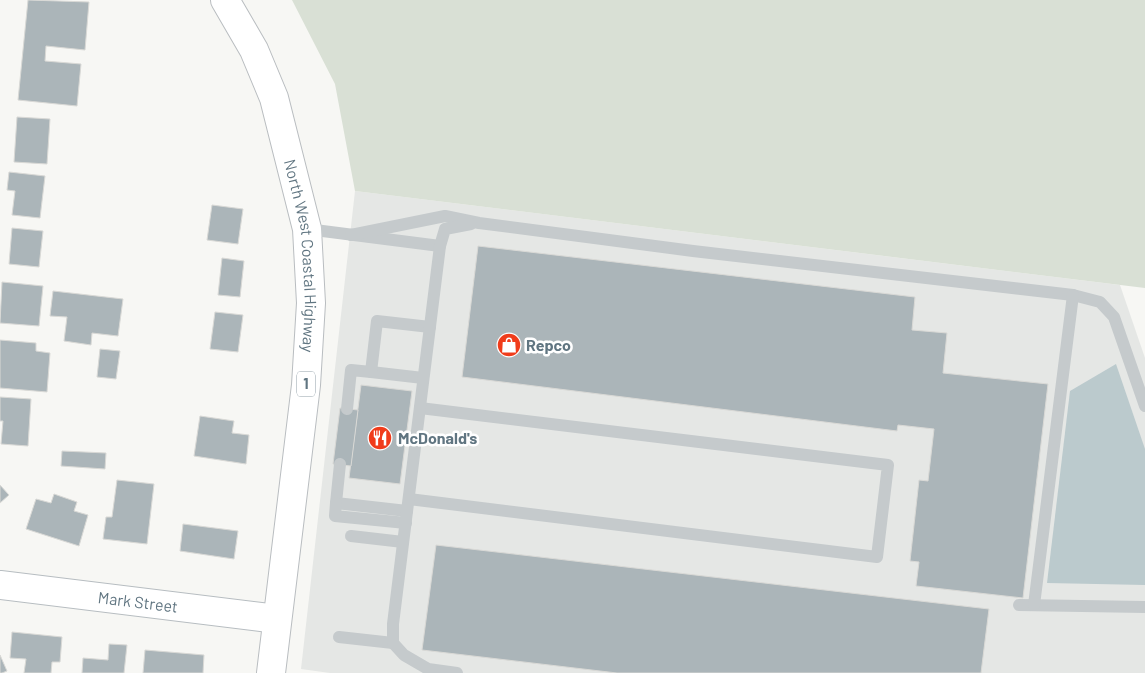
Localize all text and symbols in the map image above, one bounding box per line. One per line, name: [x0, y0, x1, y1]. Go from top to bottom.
street label: North West Coastal Highway: [281, 157, 321, 354]
shop icon: Repco: [496, 332, 522, 358]
place label: Repco: [526, 335, 571, 354]
road number: 1: [297, 372, 315, 396]
restaurant icon: McDonald's: [367, 425, 393, 451]
place label: McDonald's: [398, 428, 477, 447]
street label: Mark Street: [97, 587, 179, 616]

